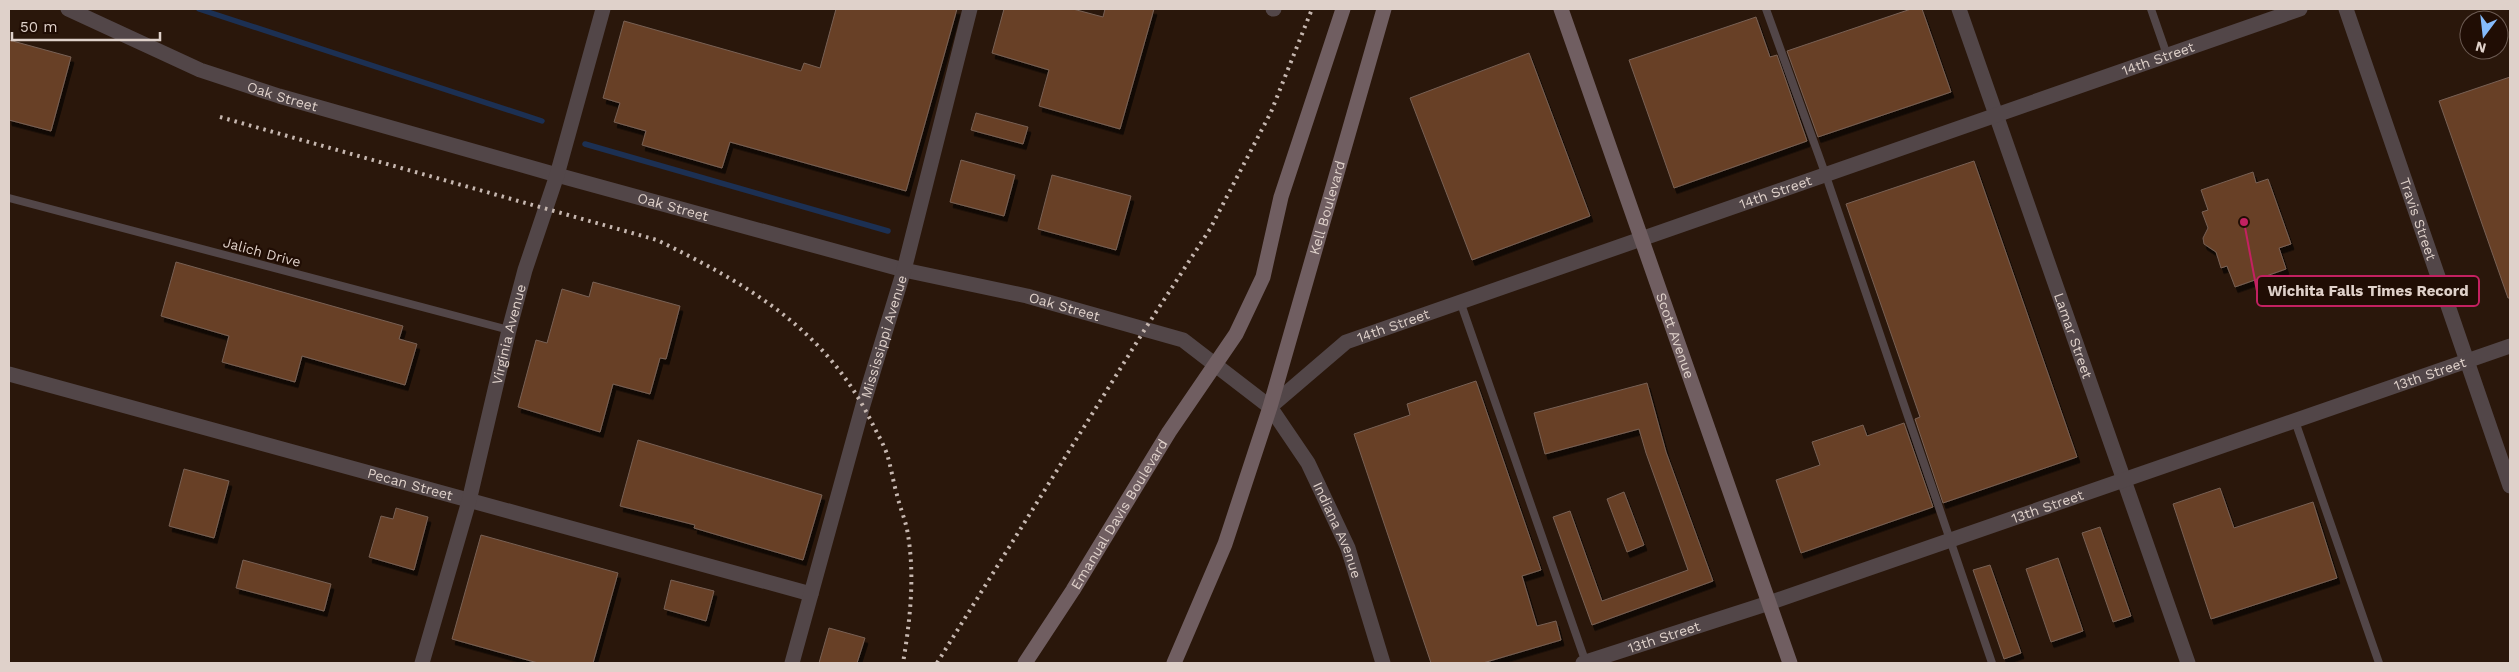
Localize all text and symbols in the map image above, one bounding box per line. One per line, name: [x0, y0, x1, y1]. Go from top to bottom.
scale bar: [12, 10, 160, 42]
north arrow: [2459, 10, 2509, 60]
text: 50 m: [20, 18, 57, 36]
text: N: [2474, 38, 2488, 57]
street label: 14th Street: [2120, 39, 2196, 79]
street label: Oak Street: [245, 78, 320, 115]
street label: Kell Boulevard: [1306, 159, 1348, 257]
street label: 14th Street: [1737, 172, 1814, 212]
street label: Travis Street: [2397, 176, 2440, 262]
street label: Oak Street: [636, 189, 711, 224]
street label: Jalich Drive: [221, 234, 303, 270]
street label: Mississippi Avenue: [858, 273, 910, 400]
callout: Wichita Falls Times Record: [2257, 276, 2479, 306]
street label: Virginia Avenue: [488, 282, 529, 386]
text: Wichita Falls Times Record: [2267, 282, 2469, 300]
street label: Oak Street: [1027, 289, 1102, 324]
street label: Lamar Street: [2051, 290, 2096, 381]
street label: Scott Avenue: [1653, 291, 1698, 381]
street label: 14th Street: [1355, 305, 1432, 346]
street label: 13th Street: [2392, 354, 2468, 394]
street label: Emanual Davis Boulevard: [1067, 436, 1171, 592]
street label: Pecan Street: [366, 465, 455, 503]
street label: Indiana Avenue: [1310, 479, 1365, 580]
street label: 13th Street: [2009, 487, 2086, 526]
street label: 13th Street: [1626, 618, 1702, 656]

